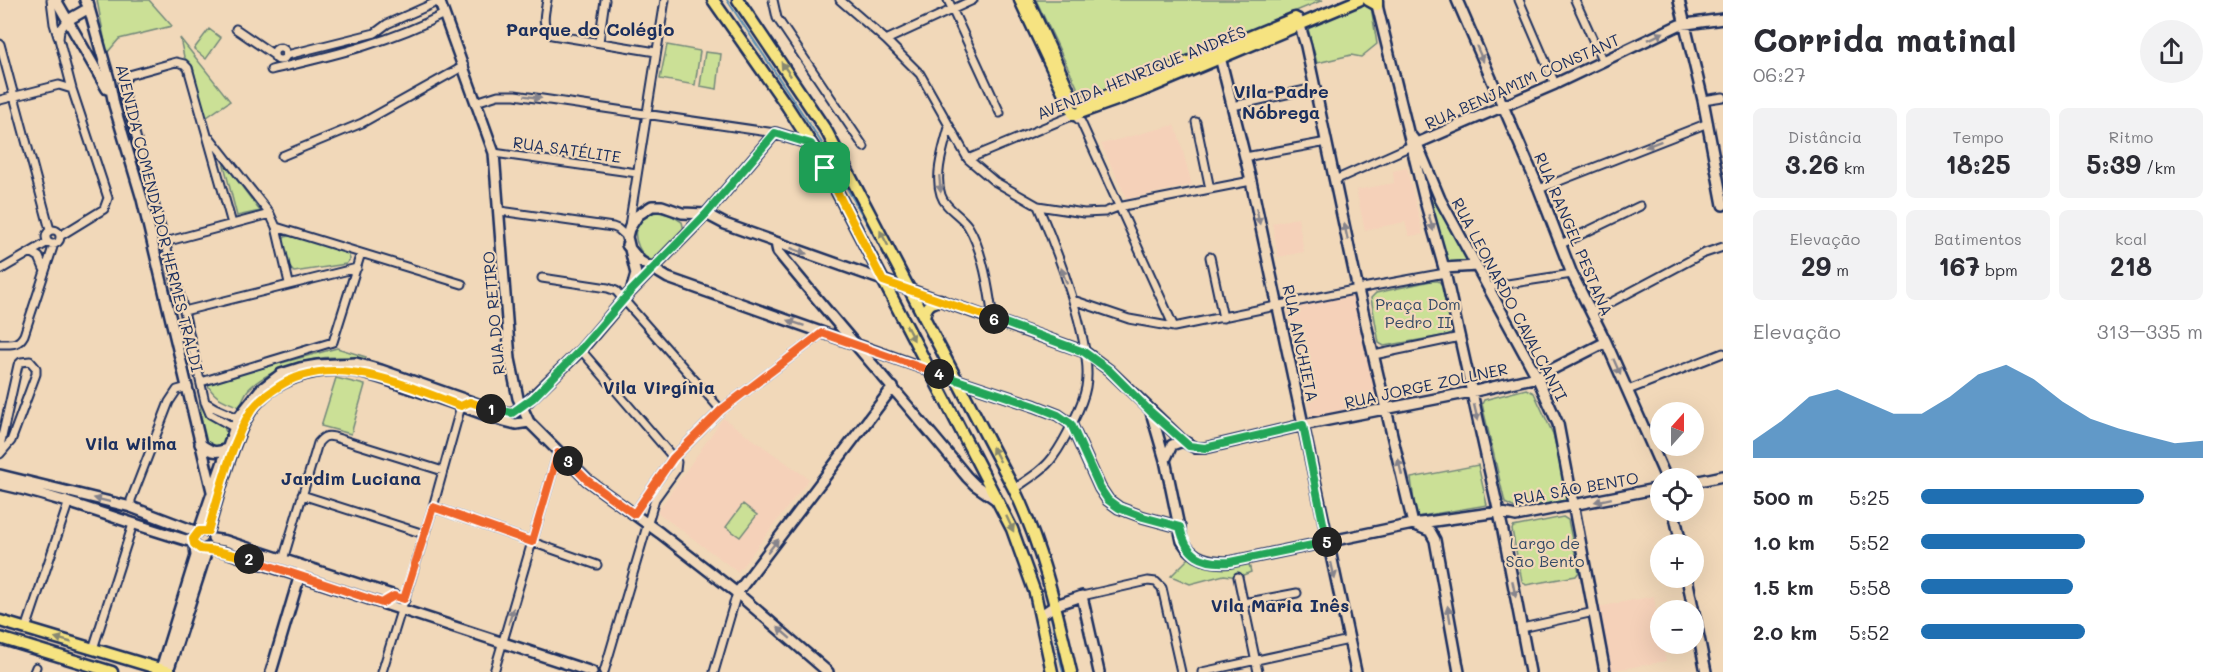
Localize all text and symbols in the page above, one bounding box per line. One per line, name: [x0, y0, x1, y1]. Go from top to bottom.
district label: Parque do Colégio: [506, 17, 674, 41]
text: Corrida matinal: [1753, 17, 2016, 60]
street label: AVENIDA HENRIQUE ANDRÉS: [1033, 20, 1249, 124]
button: share: [2140, 20, 2203, 83]
street label: RUA BENJAMIM CONSTANT: [1421, 28, 1623, 134]
one-way arrow: [1648, 32, 1665, 41]
one-way arrow: [1475, 45, 1485, 63]
text: 06:27: [1753, 61, 1806, 87]
street label: AVENIDA COMENDADOR HERMES TRALDI: [112, 62, 208, 374]
one-way arrow: [780, 62, 792, 78]
district label: Vila Padre Nóbrega: [1233, 79, 1329, 124]
one-way arrow: [524, 93, 543, 102]
text: Distância: [1788, 126, 1862, 147]
text: Tempo: [1953, 126, 2003, 147]
text: Ritmo: [2109, 126, 2153, 147]
street label: RUA SATÉLITE: [512, 131, 622, 167]
one-way arrow: [1644, 140, 1662, 149]
pin: [799, 142, 850, 193]
text: 3.26: [1785, 147, 1839, 181]
text: 18:25: [1945, 147, 2011, 181]
text: 5:39: [2086, 147, 2141, 181]
street label: RUA RANGEL PESTANA: [1530, 149, 1618, 319]
icon: arrive: [808, 151, 841, 184]
text: km: [1839, 157, 1865, 178]
text: /km: [2141, 157, 2176, 178]
one-way arrow: [935, 175, 945, 194]
street label: RUA LEONARDO CAVALCANTI: [1447, 194, 1573, 404]
one-way arrow: [1254, 207, 1264, 226]
one-way arrow: [1427, 214, 1436, 232]
one-way arrow: [1341, 223, 1351, 242]
text: Elevação: [1790, 228, 1860, 249]
text: Batimentos: [1934, 228, 2022, 249]
text: kcal: [2115, 228, 2147, 249]
one-way arrow: [879, 229, 889, 247]
one-way arrow: [791, 247, 809, 257]
text: 29: [1801, 249, 1831, 283]
text: 167: [1938, 249, 1980, 283]
text: 218: [2110, 249, 2152, 283]
street label: RUA DO RETIRO: [477, 250, 509, 376]
text: m: [1831, 259, 1849, 280]
text: bpm: [1980, 259, 2018, 280]
one-way arrow: [1059, 266, 1069, 284]
street label: RUA ANCHIETA: [1278, 283, 1324, 403]
park label: Praça Dom Pedro II: [1375, 293, 1461, 332]
pin: 6: [979, 304, 1009, 334]
text: 6: [989, 308, 999, 329]
one-way arrow: [787, 318, 805, 328]
text: Elevação: [1753, 318, 1841, 344]
text: 313–335 m: [2097, 318, 2203, 344]
one-way arrow: [905, 325, 915, 342]
street label: RUA JORGE ZOLLNER: [1342, 357, 1510, 413]
one-way arrow: [1613, 358, 1622, 375]
pin: 4: [924, 359, 954, 389]
text: 4: [934, 363, 944, 384]
district label: Vila Virgínia: [603, 375, 715, 399]
pin: 1: [476, 394, 506, 424]
text: 1: [487, 398, 495, 419]
north arrow: [1650, 402, 1704, 456]
map controls: [1650, 402, 1704, 654]
one-way arrow: [1471, 404, 1481, 422]
district label: Vila Wilma: [85, 431, 177, 455]
one-way arrow: [991, 445, 1001, 462]
pin: 3: [553, 446, 583, 476]
text: 3: [563, 450, 573, 471]
one-way arrow: [1395, 458, 1404, 477]
district label: Jardim Luciana: [281, 466, 421, 490]
street label: RUA SÃO BENTO: [1512, 467, 1640, 509]
button: locate: [1650, 468, 1704, 522]
text: 500 m: [1753, 484, 1813, 510]
text: 5:25: [1849, 484, 1890, 510]
one-way arrow: [93, 494, 111, 504]
one-way arrow: [1593, 496, 1612, 505]
one-way arrow: [1005, 516, 1014, 533]
pin: 5: [1312, 527, 1342, 557]
text: 1.0 km: [1753, 529, 1815, 555]
text: 5:52: [1849, 529, 1890, 555]
text: 5: [1322, 531, 1332, 552]
park label: Largo de São Bento: [1506, 532, 1584, 571]
button: +: [1650, 534, 1704, 588]
one-way arrow: [766, 539, 778, 554]
pin: 2: [234, 544, 264, 574]
text: 2: [245, 548, 253, 569]
one-way arrow: [1329, 562, 1339, 581]
text: 1.5 km: [1753, 574, 1814, 600]
text: 5:58: [1849, 574, 1891, 600]
one-way arrow: [1510, 580, 1519, 599]
district label: Vila Maria Inês: [1211, 593, 1349, 617]
button: −: [1650, 600, 1704, 654]
one-way arrow: [1444, 605, 1453, 624]
one-way arrow: [507, 607, 516, 625]
text: 2.0 km: [1753, 619, 1817, 645]
text: 5:52: [1849, 619, 1890, 645]
one-way arrow: [777, 627, 792, 640]
one-way arrow: [54, 635, 72, 644]

